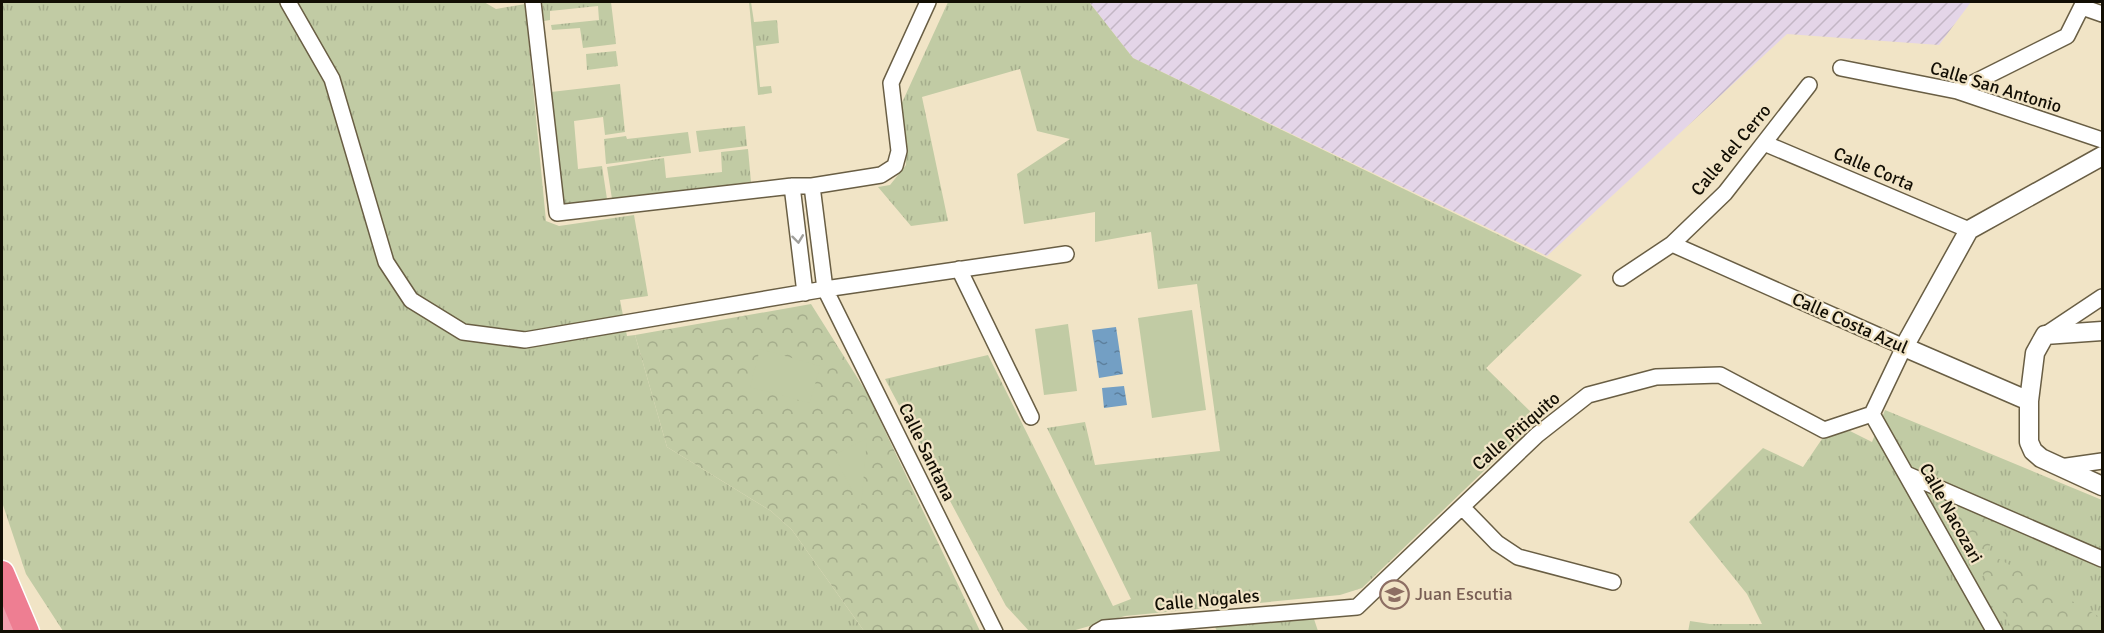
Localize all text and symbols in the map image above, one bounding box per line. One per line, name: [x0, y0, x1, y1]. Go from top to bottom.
street label: Calle San Antonio: [1928, 57, 2064, 117]
street label: Calle del Cerro: [1686, 100, 1776, 200]
street label: Calle Corta: [1830, 142, 1918, 196]
one-way arrow: [792, 235, 804, 244]
street label: Calle Costa Azul: [1789, 288, 1911, 358]
street label: Calle Pitiquito: [1468, 387, 1564, 475]
street label: Calle Santana: [894, 399, 960, 505]
street label: Calle Nacozari: [1915, 459, 1987, 567]
school or university icon: Juan Escutia: [1378, 578, 1410, 610]
place label: Juan Escutia: [1415, 583, 1513, 605]
street label: Calle Nogales: [1154, 584, 1261, 616]

